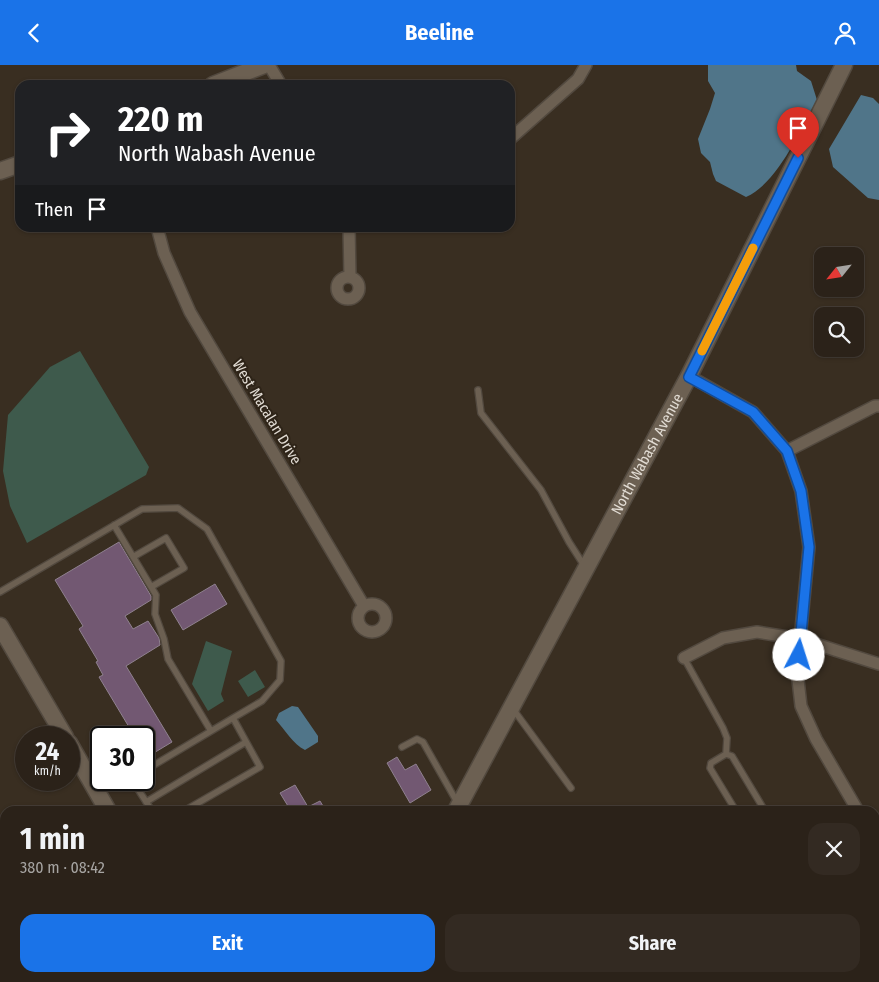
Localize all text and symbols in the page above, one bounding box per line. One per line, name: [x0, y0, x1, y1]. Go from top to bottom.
icon: back: [20, 19, 48, 47]
text: Beeline: [405, 19, 474, 46]
icon: person: [831, 19, 859, 47]
text: 220 m: [118, 98, 204, 140]
icon: right: [35, 100, 100, 165]
pin: [777, 107, 819, 158]
icon: arrive: [784, 114, 812, 142]
text: North Wabash Avenue: [118, 140, 316, 167]
icon: arrive: [83, 195, 111, 223]
text: Then: [35, 198, 73, 221]
north arrow: [814, 247, 864, 297]
map controls: [814, 247, 864, 357]
button: search: [814, 307, 864, 357]
street label: West Macalan Drive: [229, 356, 305, 468]
street label: North Wabash Avenue: [607, 390, 687, 518]
position arrow: [772, 628, 824, 680]
speed limit sign: 30: [90, 726, 155, 791]
text: 24: [36, 737, 59, 767]
text: km/h: [34, 764, 61, 778]
text: 1 min: [20, 821, 85, 857]
button: close: [808, 823, 860, 875]
text: 380 m · 08:42: [20, 858, 105, 877]
button: Exit: [20, 914, 435, 972]
button: Share: [445, 914, 860, 972]

